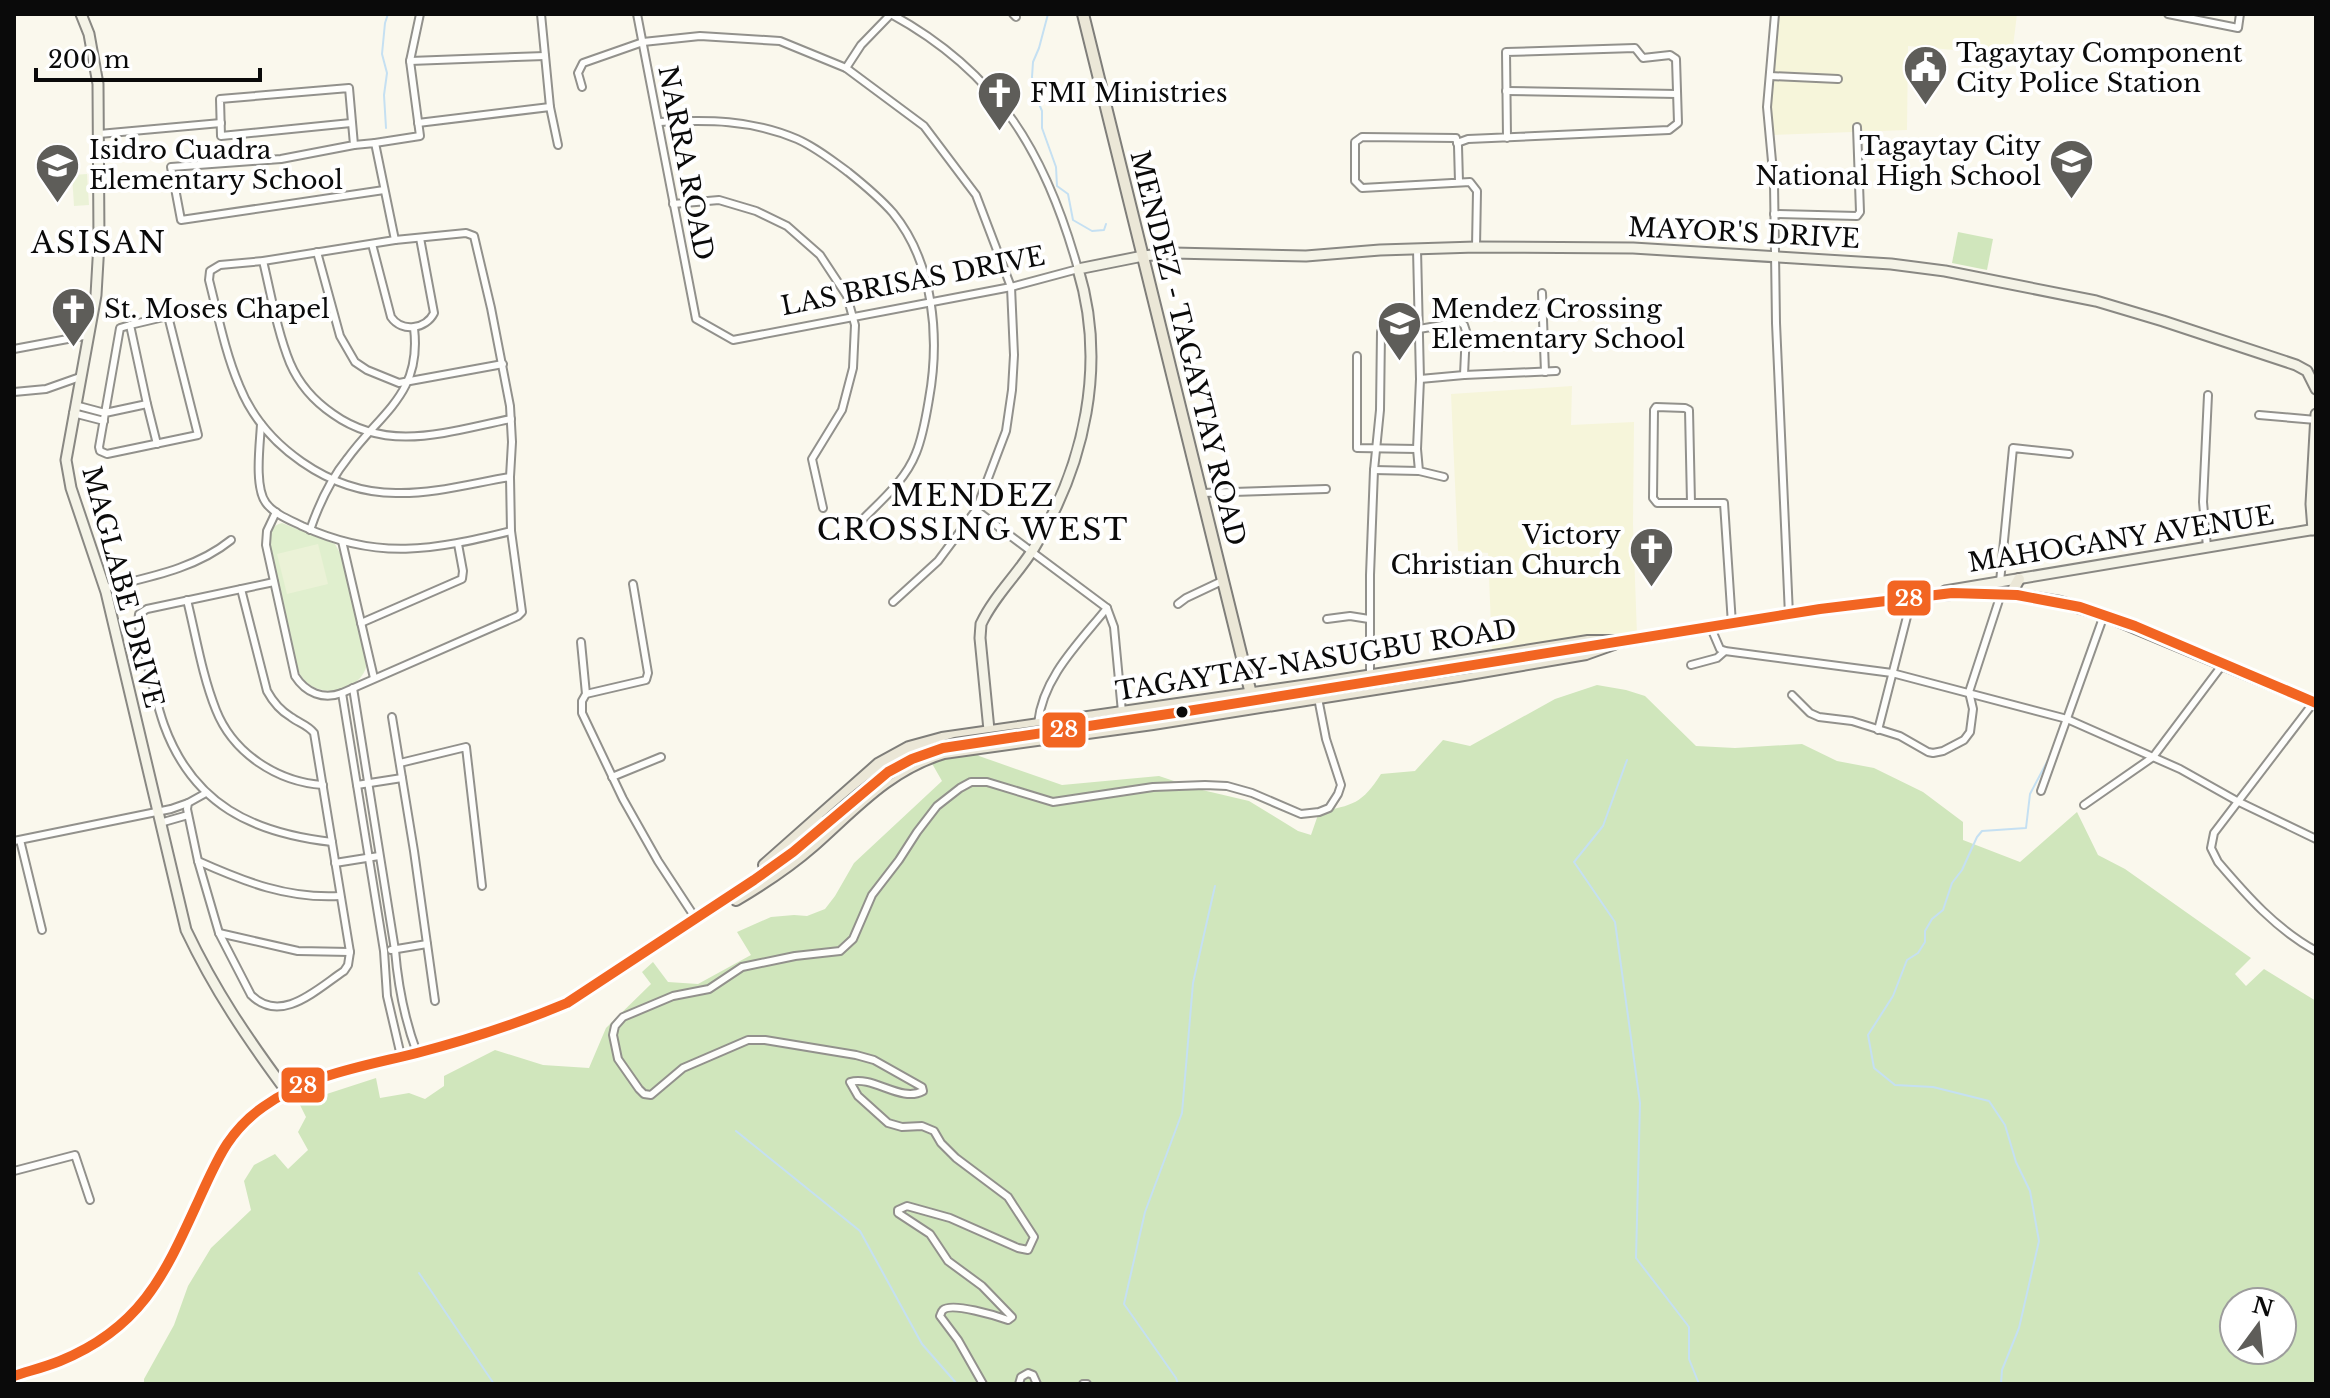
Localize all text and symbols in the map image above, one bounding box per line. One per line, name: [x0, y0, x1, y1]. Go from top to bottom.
scale bar: [36, 32, 260, 82]
place label: Tagaytay Component City Police Station: [1956, 37, 2243, 99]
public building icon: Tagaytay Component City Police Station: [1901, 44, 1949, 107]
text: 200 m: [48, 45, 130, 74]
street label: NARRA ROAD: [651, 63, 721, 263]
church icon: FMI Ministries: [975, 69, 1023, 132]
place label: FMI Ministries: [1030, 77, 1228, 109]
place label: Tagaytay City National High School: [1755, 130, 2041, 192]
place label: Isidro Cuadra Elementary School: [89, 134, 343, 196]
school or university icon: Tagaytay City National High School: [2048, 137, 2096, 200]
school or university icon: Isidro Cuadra Elementary School: [34, 141, 82, 204]
street label: MENDEZ - TAGAYTAY ROAD: [1123, 147, 1253, 549]
street label: MAYOR'S DRIVE: [1627, 211, 1861, 255]
district label: ASISAN: [30, 224, 167, 261]
street label: LAS BRISAS DRIVE: [778, 240, 1048, 322]
church icon: St. Moses Chapel: [49, 285, 97, 348]
place label: St. Moses Chapel: [104, 293, 330, 325]
place label: Mendez Crossing Elementary School: [1431, 293, 1685, 355]
school or university icon: Mendez Crossing Elementary School: [1376, 300, 1424, 363]
street label: MAGLABE DRIVE: [75, 463, 171, 711]
district label: MENDEZ CROSSING WEST: [817, 477, 1129, 548]
street label: MAHOGANY AVENUE: [1966, 499, 2276, 579]
place label: Victory Christian Church: [1391, 519, 1621, 581]
church icon: Victory Christian Church: [1628, 526, 1676, 589]
line badge: 28: [1886, 579, 1932, 617]
text: 28: [1895, 585, 1923, 612]
street label: TAGAYTAY-NASUGBU ROAD: [1113, 612, 1519, 708]
unlabelled marker: [1174, 704, 1190, 720]
line badge: 28: [1041, 711, 1087, 749]
text: 28: [1050, 716, 1078, 743]
line badge: 28: [280, 1066, 326, 1104]
text: 28: [289, 1072, 317, 1099]
north arrow: [2218, 1286, 2298, 1366]
text: N: [2250, 1291, 2277, 1323]

